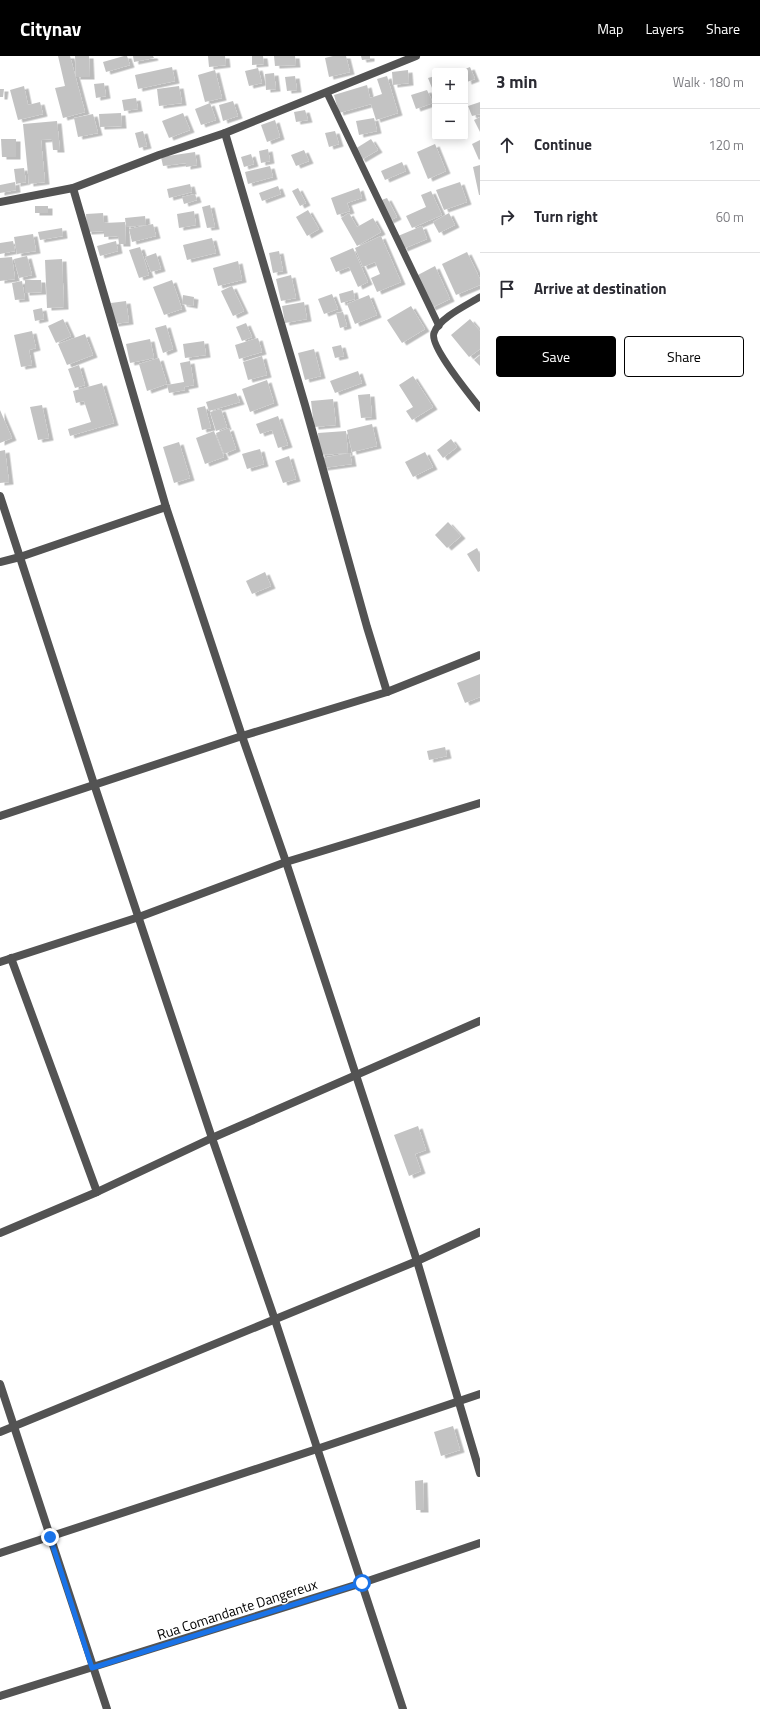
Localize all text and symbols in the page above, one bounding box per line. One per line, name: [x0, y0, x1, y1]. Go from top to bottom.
text: Citynav: [20, 14, 81, 43]
text: Map: [597, 18, 623, 39]
text: Layers: [645, 18, 684, 39]
text: Share: [706, 18, 740, 39]
map controls: [432, 68, 468, 140]
button: +: [432, 68, 468, 104]
text: 3 min: [496, 69, 537, 95]
text: Walk · 180 m: [673, 72, 744, 92]
button: −: [432, 104, 468, 140]
text: Continue: [534, 133, 592, 156]
icon: ahead: [496, 134, 518, 156]
text: 120 m: [708, 135, 744, 155]
text: Turn right: [534, 205, 598, 228]
icon: right: [496, 206, 518, 228]
text: 60 m: [716, 207, 744, 227]
text: Arrive at destination: [534, 277, 667, 300]
icon: arrive: [496, 278, 518, 300]
button: Save: [496, 336, 616, 377]
button: Share: [624, 336, 744, 377]
route end: [41, 1528, 59, 1546]
street label: Rua Comandante Dangereux: [154, 1573, 321, 1645]
route start: [353, 1574, 371, 1592]

